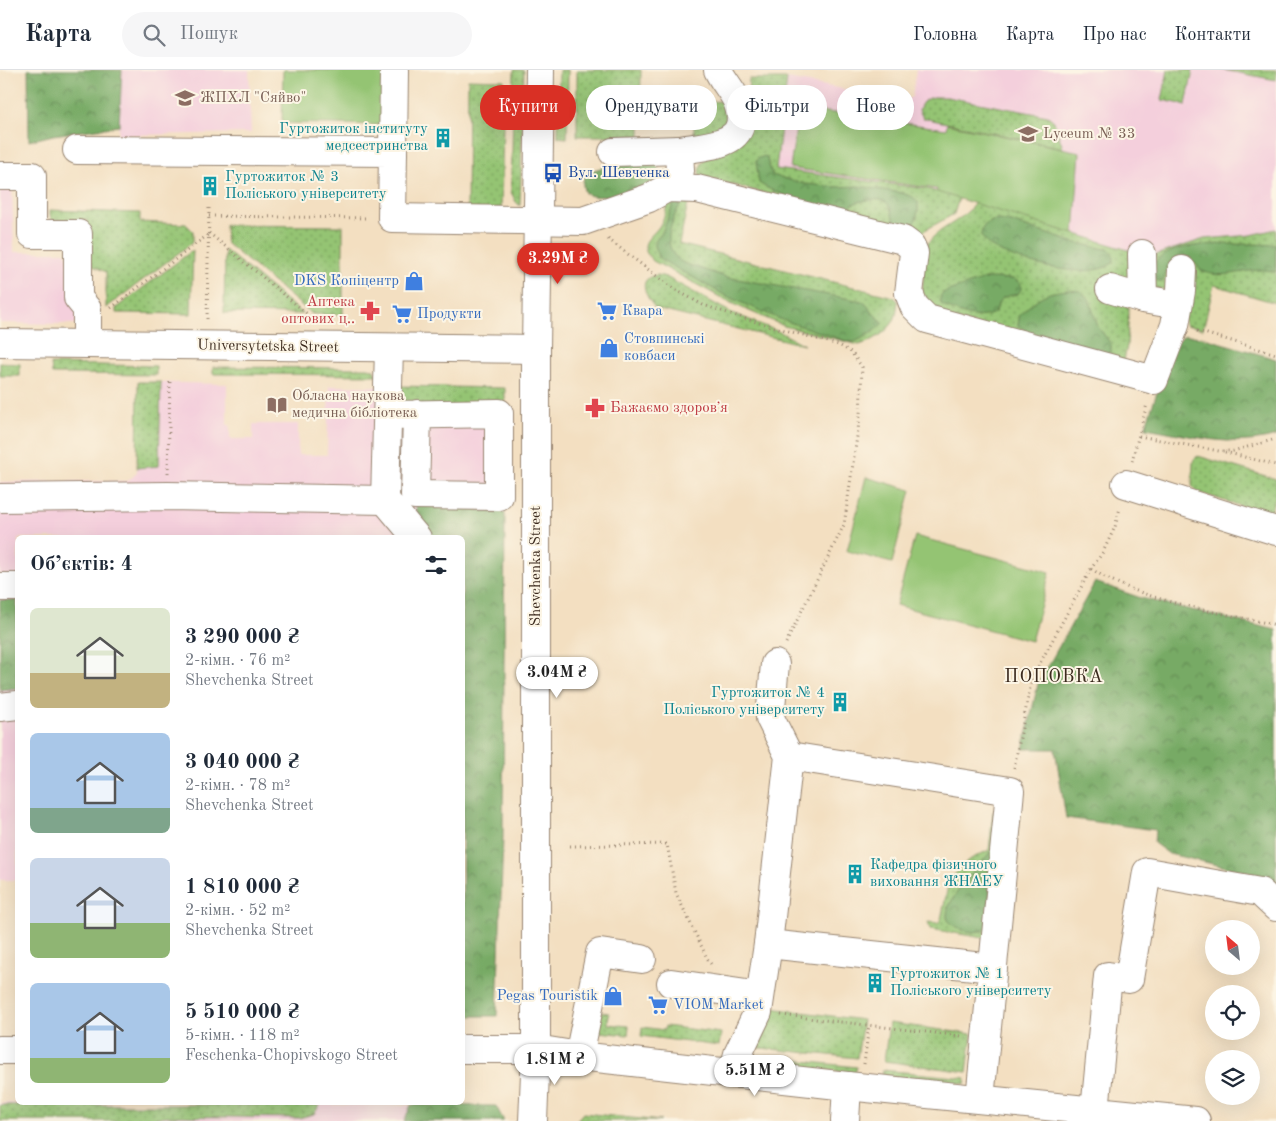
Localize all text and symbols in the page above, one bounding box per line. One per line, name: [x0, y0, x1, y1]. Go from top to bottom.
search box: [122, 12, 472, 57]
icon: search: [140, 21, 168, 49]
text: Карта: [25, 23, 92, 47]
text: Пошук: [180, 25, 238, 44]
text: Головна: [913, 26, 978, 44]
text: Карта: [1006, 26, 1054, 44]
text: Про нас: [1082, 26, 1147, 44]
text: Контакти: [1175, 26, 1251, 44]
chip: Купити: [480, 85, 576, 130]
chip: Орендувати: [586, 85, 717, 130]
chip: Фільтри: [727, 85, 827, 130]
chip: Нове: [837, 85, 914, 130]
school or university icon: ЖПХЛ "Сяйво": [174, 87, 196, 109]
place label: ЖПХЛ "Сяйво": [200, 91, 306, 106]
place label: Гуртожиток інституту медсестринства: [279, 122, 429, 154]
school or university icon: Lyceum № 33: [1017, 123, 1039, 145]
building icon: Гуртожиток інституту медсестринства: [432, 127, 454, 149]
place label: Lyceum № 33: [1043, 127, 1135, 142]
bus stop icon: Вул. Шевченка: [542, 162, 564, 184]
place label: Вул. Шевченка: [568, 166, 670, 181]
place label: Гуртожиток № 3 Поліського університету: [225, 170, 387, 202]
building icon: Гуртожиток № 3 Поліського університету: [199, 175, 221, 197]
pin: 3.29M ₴: [512, 242, 604, 285]
text: 3.29M ₴: [528, 251, 588, 267]
shop icon: DKS Копіцентр: [403, 270, 425, 292]
place label: DKS Копіцентр: [294, 274, 399, 289]
place label: Аптека оптових ц‥: [281, 295, 356, 327]
pharmacy icon: Аптека оптових ц‥: [359, 300, 381, 322]
supermarket icon: Квара: [596, 300, 618, 322]
supermarket icon: Продукти: [391, 303, 413, 325]
place label: Квара: [622, 304, 663, 319]
place label: Продукти: [417, 307, 482, 322]
place label: Стовпинські ковбаси: [624, 332, 705, 364]
shop icon: Стовпинські ковбаси: [598, 337, 620, 359]
street label: Universytetska Street: [197, 338, 339, 356]
place label: Обласна наукова медична бібліотека: [292, 389, 418, 421]
library icon: Обласна наукова медична бібліотека: [266, 394, 288, 416]
pharmacy icon: Бажаємо здоровʼя: [584, 397, 606, 419]
place label: Бажаємо здоровʼя: [610, 401, 728, 416]
street label: Shevchenka Street: [529, 506, 544, 626]
icon: filters: [422, 551, 450, 579]
text: Об’єктів: 4: [30, 554, 133, 575]
text: 3 290 000 ₴: [185, 627, 299, 648]
icon: home: [70, 628, 130, 688]
text: 2-кімн. · 76 m²: [185, 653, 290, 669]
pin: 3.04M ₴: [511, 656, 603, 699]
text: 3.04M ₴: [527, 665, 587, 681]
district label: ПОПОВКА: [1004, 668, 1104, 686]
text: Shevchenka Street: [185, 673, 313, 689]
place label: Гуртожиток № 4 Поліського університету: [663, 686, 825, 718]
building icon: Гуртожиток № 4 Поліського університету: [829, 691, 851, 713]
text: 3 040 000 ₴: [185, 752, 299, 773]
icon: home: [70, 753, 130, 813]
text: 2-кімн. · 78 m²: [185, 778, 290, 794]
text: Shevchenka Street: [185, 798, 313, 814]
place label: Кафедра фізичного виховання ЖНАЕУ: [870, 858, 1004, 890]
building icon: Кафедра фізичного виховання ЖНАЕУ: [844, 863, 866, 885]
text: 1 810 000 ₴: [185, 877, 299, 898]
icon: home: [70, 878, 130, 938]
text: 2-кімн. · 52 m²: [185, 903, 290, 919]
north arrow: [1205, 920, 1260, 975]
map controls: [1205, 920, 1260, 1105]
text: Shevchenka Street: [185, 923, 313, 939]
place label: Гуртожиток № 1 Поліського університету: [890, 967, 1052, 999]
building icon: Гуртожиток № 1 Поліського університету: [864, 972, 886, 994]
shop icon: Pegas Touristik: [602, 985, 624, 1007]
button: locate: [1205, 985, 1260, 1040]
place label: Pegas Touristik: [497, 989, 598, 1004]
supermarket icon: VIOM Market: [647, 994, 669, 1016]
place label: VIOM Market: [673, 998, 764, 1013]
text: 5 510 000 ₴: [185, 1002, 299, 1023]
icon: home: [70, 1003, 130, 1063]
text: 5-кімн. · 118 m²: [185, 1028, 300, 1044]
pin: 1.81M ₴: [509, 1044, 601, 1086]
text: Feschenka-Chopivskogo Street: [185, 1048, 398, 1064]
button: layers: [1205, 1050, 1260, 1105]
text: 1.81M ₴: [525, 1052, 585, 1068]
pin: 5.51M ₴: [709, 1054, 801, 1097]
text: 5.51M ₴: [725, 1063, 785, 1079]

